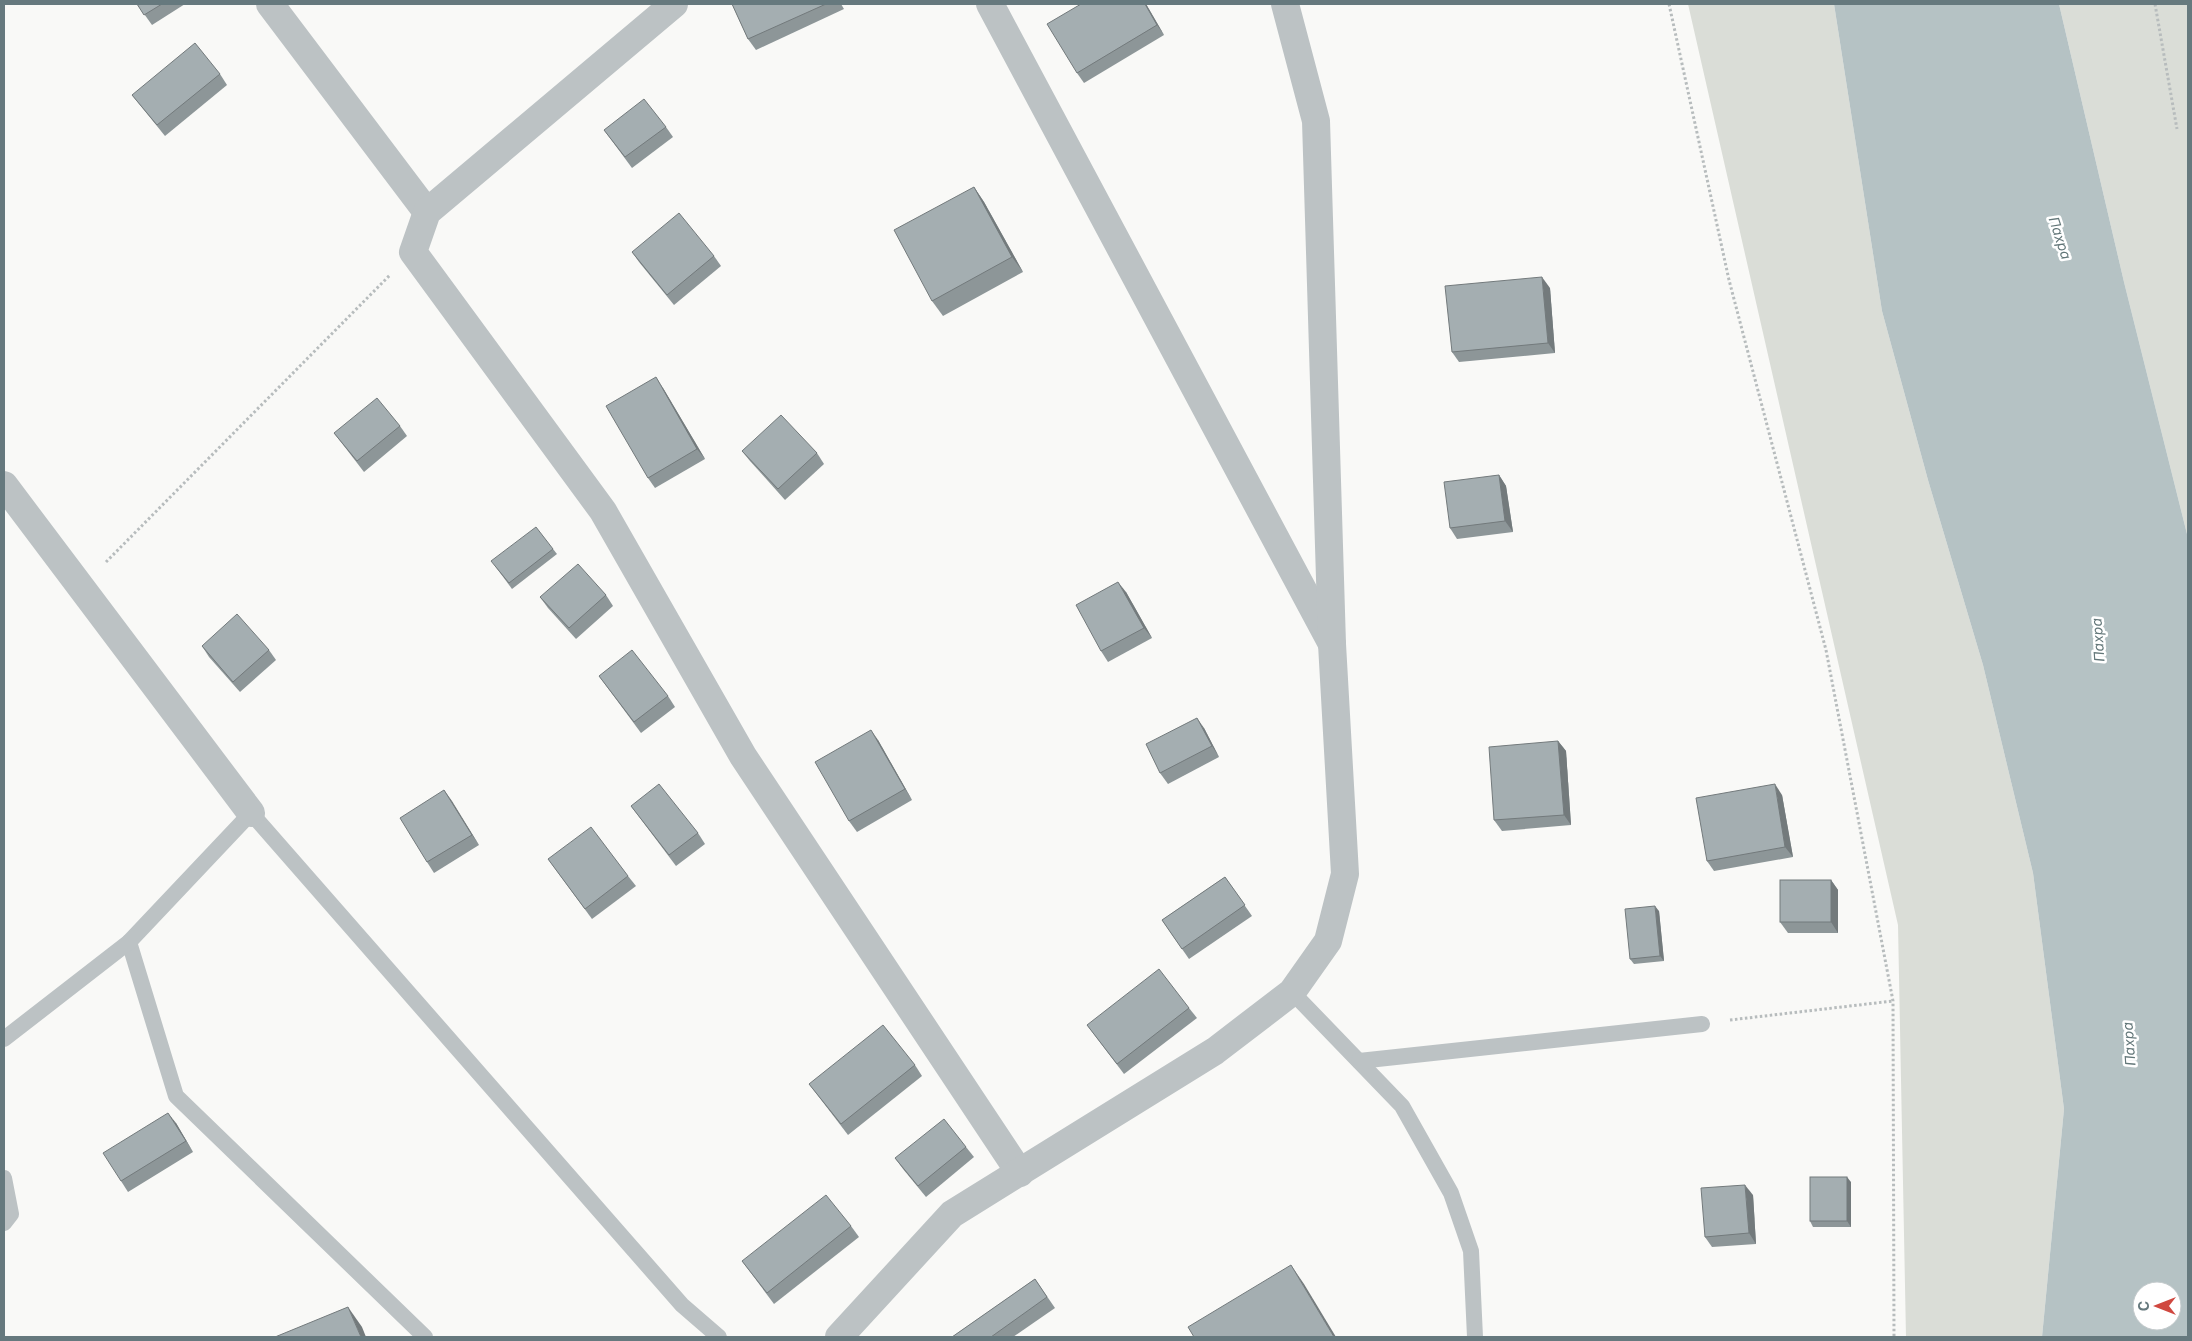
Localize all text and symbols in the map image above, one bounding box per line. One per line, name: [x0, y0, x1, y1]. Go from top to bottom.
water label: Пахра: [2046, 214, 2075, 262]
water label: Пахра: [2087, 617, 2108, 663]
water label: Пахра: [2118, 1021, 2139, 1067]
north arrow: [2132, 1281, 2182, 1331]
text: С: [2135, 1301, 2152, 1311]

